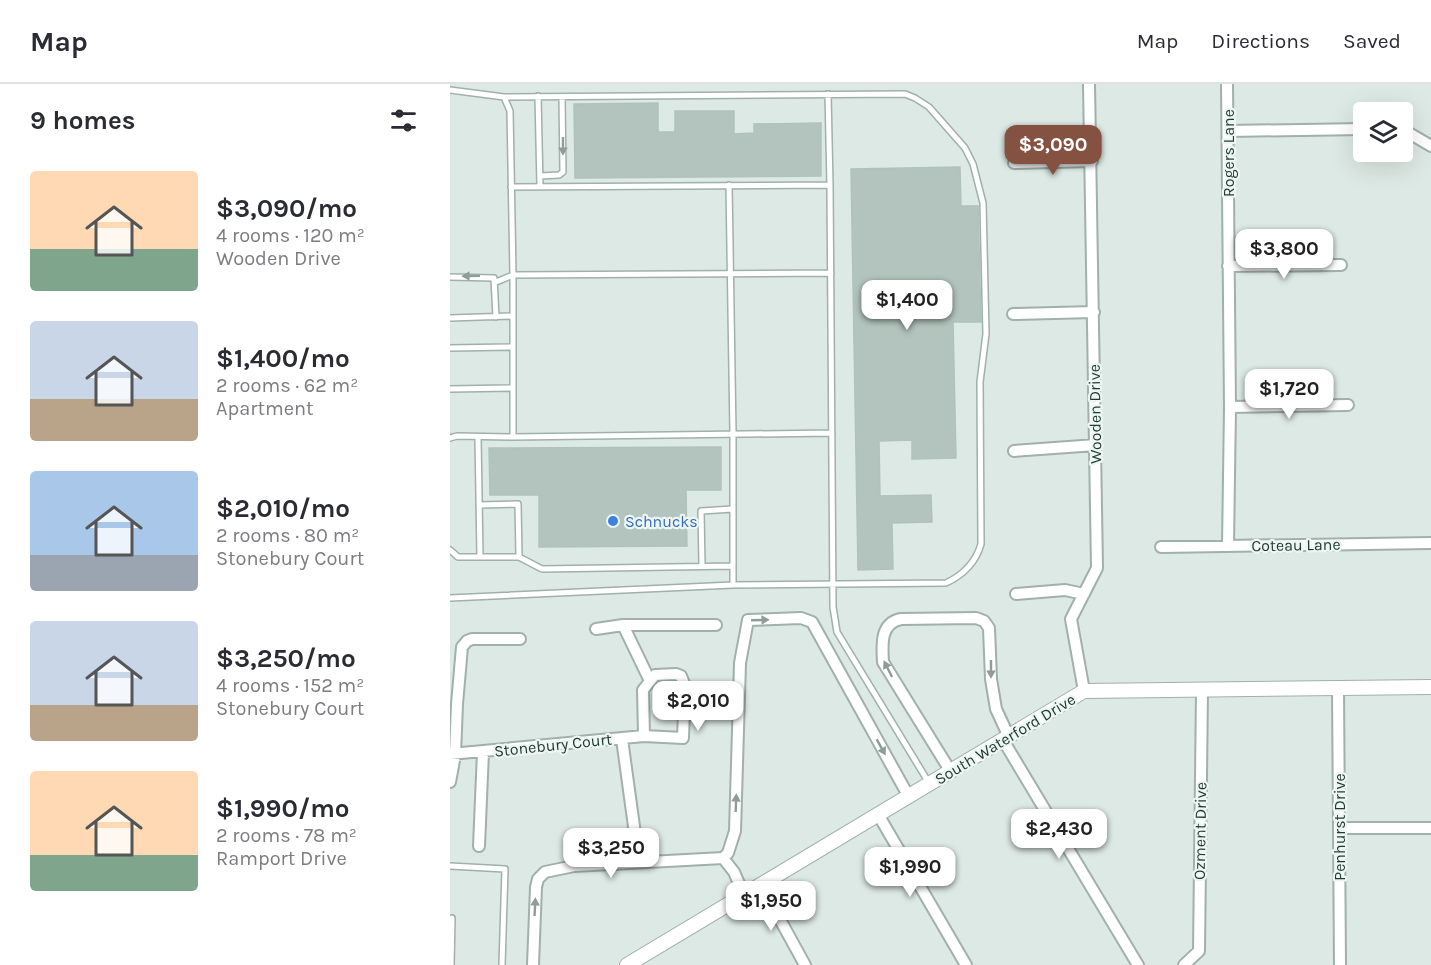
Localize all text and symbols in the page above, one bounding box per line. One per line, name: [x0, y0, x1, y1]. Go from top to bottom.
text: Map: [30, 25, 88, 58]
text: Map: [1137, 29, 1178, 53]
text: Directions: [1211, 29, 1310, 53]
text: Saved: [1343, 29, 1401, 53]
map controls: [1353, 102, 1413, 162]
button: layers: [1353, 102, 1413, 162]
icon: filters: [387, 104, 420, 137]
text: 9 homes: [30, 105, 136, 136]
street label: Rogers Lane: [1219, 109, 1238, 197]
pin: $3,090: [1004, 125, 1102, 176]
text: $3,090: [1019, 133, 1087, 156]
one-way arrow: [558, 137, 568, 156]
text: $3,090/mo: [216, 193, 357, 224]
icon: home: [78, 195, 150, 267]
text: 4 rooms · 120 m²: [216, 224, 365, 247]
pin: $3,800: [1235, 229, 1333, 280]
text: $3,800: [1249, 237, 1319, 260]
text: Wooden Drive: [216, 247, 341, 270]
one-way arrow: [461, 272, 480, 281]
pin: $1,400: [858, 280, 956, 331]
text: $1,400: [875, 288, 939, 311]
text: $1,400/mo: [216, 343, 350, 374]
icon: home: [78, 345, 150, 417]
street label: Wooden Drive: [1085, 364, 1105, 464]
pin: $1,720: [1240, 369, 1338, 420]
text: 2 rooms · 62 m²: [216, 374, 358, 397]
text: $1,720: [1259, 377, 1319, 400]
text: Apartment: [216, 397, 314, 420]
text: $2,010/mo: [216, 493, 350, 524]
icon: home: [78, 495, 150, 567]
place label: Schnucks: [625, 512, 698, 531]
marker: Schnucks: [606, 514, 620, 528]
text: 2 rooms · 80 m²: [216, 524, 359, 547]
street label: Coteau Lane: [1251, 535, 1341, 555]
text: Stonebury Court: [216, 547, 364, 570]
one-way arrow: [750, 615, 769, 624]
text: $3,250/mo: [216, 643, 356, 674]
icon: home: [78, 645, 150, 717]
one-way arrow: [883, 660, 893, 678]
one-way arrow: [986, 660, 996, 679]
text: 4 rooms · 152 m²: [216, 674, 364, 697]
pin: $2,010: [649, 681, 747, 732]
text: $2,010: [666, 689, 730, 712]
street label: South Waterford Drive: [931, 689, 1079, 789]
text: Stonebury Court: [216, 697, 364, 720]
street label: Stonebury Court: [493, 729, 613, 761]
one-way arrow: [876, 738, 886, 755]
street label: Penhurst Drive: [1330, 773, 1349, 881]
street label: Ozment Drive: [1190, 782, 1210, 880]
text: $1,990/mo: [216, 793, 350, 824]
one-way arrow: [731, 793, 741, 812]
icon: home: [78, 795, 150, 867]
pin: $2,430: [1010, 809, 1108, 860]
text: $2,430: [1025, 817, 1093, 840]
text: 2 rooms · 78 m²: [216, 824, 357, 847]
pin: $3,250: [562, 828, 660, 879]
text: $3,250: [577, 836, 645, 859]
text: Ramport Drive: [216, 847, 347, 870]
pin: $1,990: [861, 847, 959, 898]
text: $1,990: [878, 855, 942, 878]
pin: $1,950: [722, 881, 820, 932]
text: $1,950: [740, 889, 802, 912]
one-way arrow: [531, 897, 540, 916]

